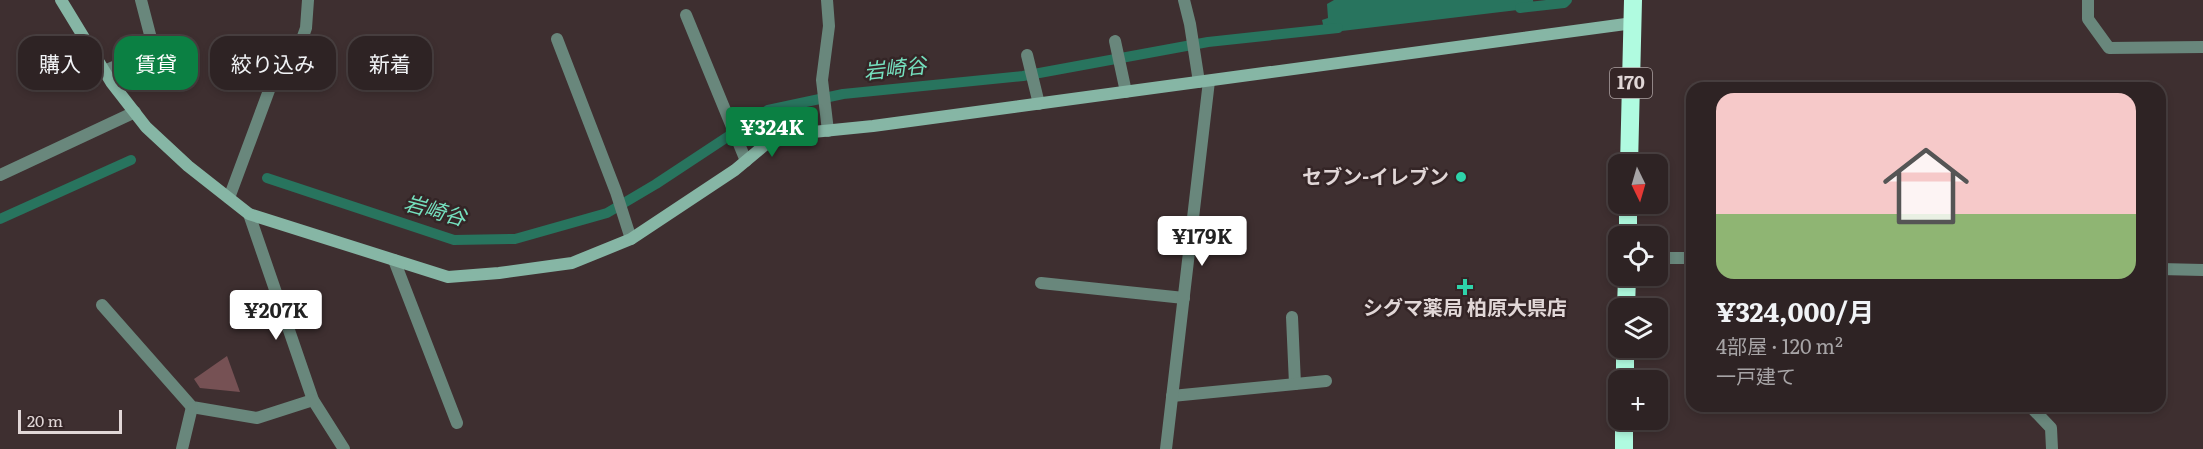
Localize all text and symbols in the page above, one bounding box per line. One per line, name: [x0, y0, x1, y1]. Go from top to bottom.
chip: 購入: [18, 36, 102, 90]
chip: 賃貸: [114, 36, 198, 90]
chip: 絞り込み: [210, 36, 336, 90]
chip: 新着: [348, 36, 432, 90]
water label: 岩崎谷: [862, 48, 930, 85]
road number: 170: [1610, 68, 1652, 98]
pin: ¥324K: [730, 107, 814, 158]
text: ¥324K: [740, 111, 804, 141]
icon: home: [1872, 132, 1980, 240]
north arrow: [1608, 154, 1668, 214]
map controls: [1608, 154, 1668, 430]
place label: セブン-イレブン: [1302, 160, 1449, 190]
marker: セブン-イレブン: [1454, 170, 1468, 184]
water label: 岩崎谷: [401, 185, 472, 232]
pin: ¥179K: [1160, 216, 1244, 267]
text: ¥179K: [1172, 220, 1232, 250]
button: locate: [1608, 226, 1668, 286]
marker: シグマ薬局 柏原大県店: [1458, 280, 1472, 294]
pin: ¥207K: [234, 290, 318, 341]
place label: シグマ薬局 柏原大県店: [1363, 291, 1567, 321]
text: ¥324,000/月: [1716, 291, 1874, 330]
text: ¥207K: [244, 294, 308, 324]
button: layers: [1608, 298, 1668, 358]
text: 4部屋 · 120 m²: [1716, 330, 1843, 360]
text: 一戸建て: [1716, 360, 1796, 390]
button: +: [1608, 370, 1668, 430]
scale bar: [18, 407, 122, 434]
text: 20 m: [27, 408, 63, 432]

